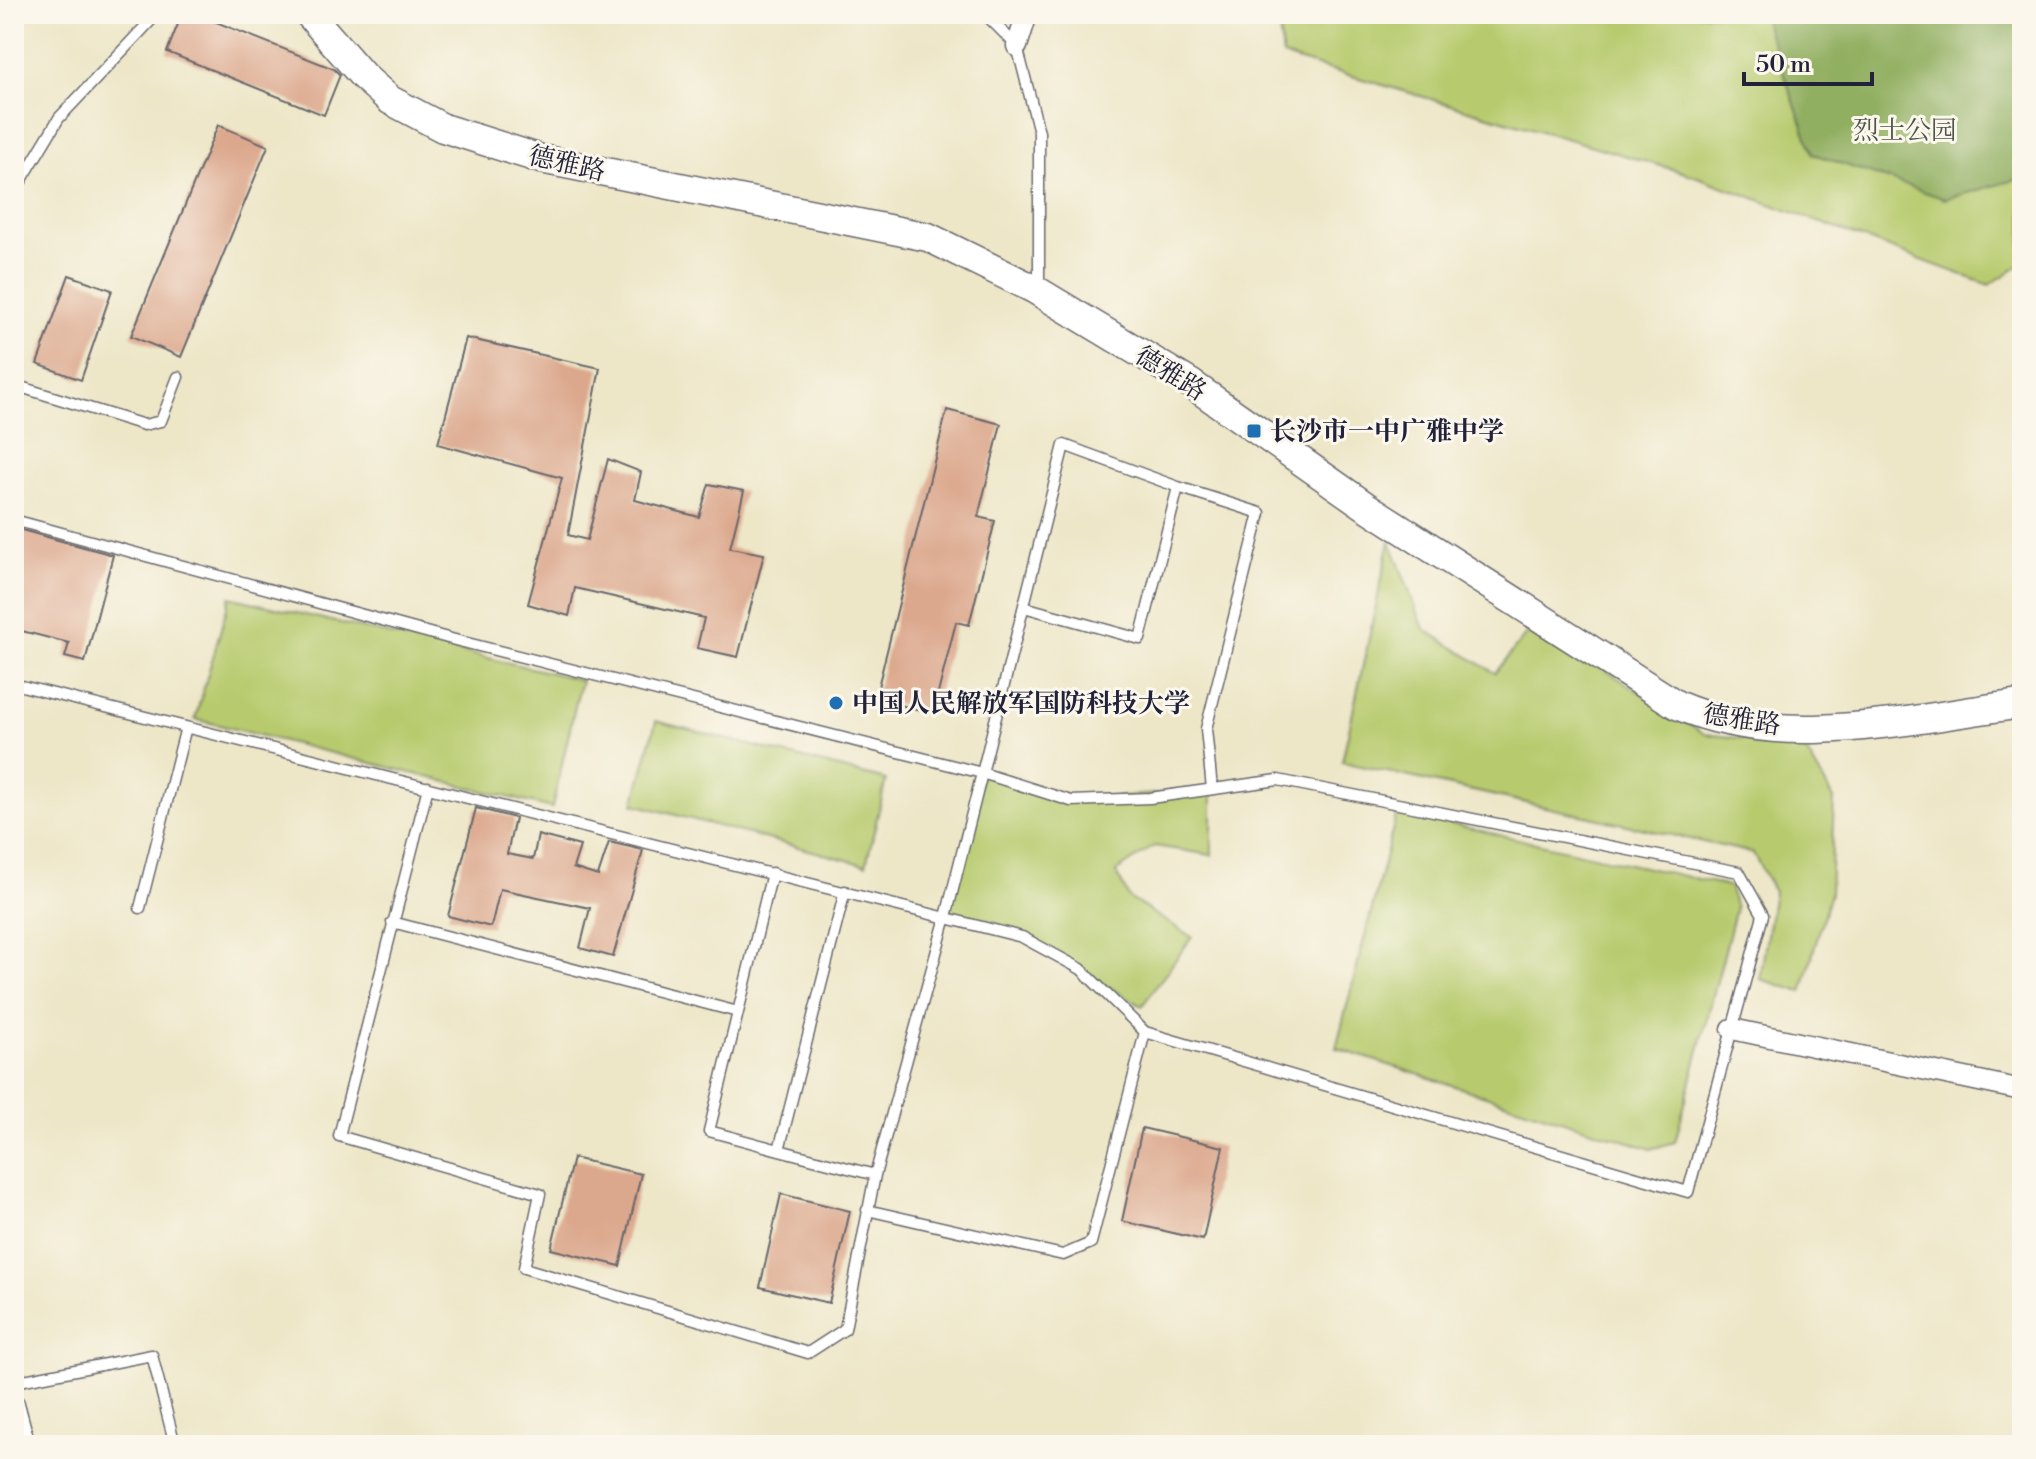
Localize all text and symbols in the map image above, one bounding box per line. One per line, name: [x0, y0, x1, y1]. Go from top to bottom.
scale bar: [1744, 36, 1872, 86]
text: 50 m: [1756, 50, 1811, 80]
park label: 烈士公园: [1853, 115, 1957, 147]
street label: 德雅路: [525, 140, 608, 188]
street label: 德雅路: [1129, 340, 1212, 408]
place label: 长沙市一中广雅中学: [1270, 416, 1504, 448]
marker: 长沙市一中广雅中学: [1245, 422, 1263, 440]
place label: 中国人民解放军国防科技大学: [852, 688, 1190, 720]
marker: 中国人民解放军国防科技大学: [827, 694, 845, 712]
street label: 德雅路: [1701, 698, 1783, 742]

